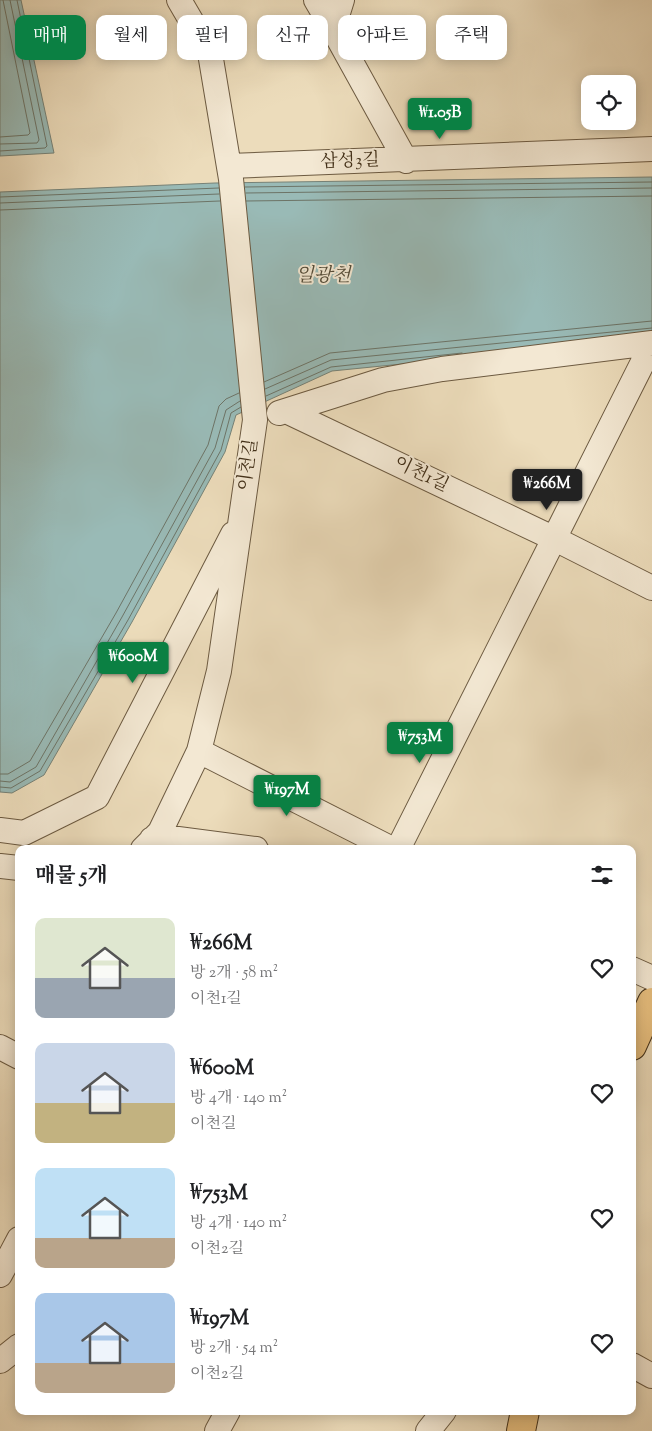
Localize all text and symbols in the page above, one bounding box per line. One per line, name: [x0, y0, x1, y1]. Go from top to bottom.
chip: 매매: [15, 15, 86, 60]
chip: 월세: [96, 15, 167, 60]
chip: 필터: [177, 15, 247, 60]
chip: 신규: [257, 15, 328, 60]
chip: 아파트: [338, 15, 426, 60]
chip: 주택: [436, 15, 507, 60]
map controls: [581, 75, 636, 130]
button: locate: [581, 75, 636, 130]
pin: ₩1.05B: [399, 98, 481, 140]
text: ₩1.05B: [419, 102, 461, 125]
street label: 삼성3길: [320, 148, 380, 176]
water label: 일광천: [295, 263, 352, 290]
street label: 이천길: [232, 437, 266, 493]
street label: 이천1길: [389, 451, 453, 499]
pin: ₩266M: [512, 468, 582, 511]
text: ₩266M: [523, 473, 571, 496]
pin: ₩600M: [98, 642, 168, 684]
text: ₩600M: [109, 646, 157, 669]
pin: ₩753M: [385, 722, 455, 764]
text: ₩753M: [398, 726, 442, 749]
pin: ₩197M: [252, 774, 322, 817]
text: ₩197M: [265, 779, 309, 802]
icon: filters: [588, 861, 616, 889]
text: 매물 5개: [35, 862, 108, 892]
text: ₩266M: [190, 929, 252, 959]
icon: home: [75, 938, 135, 998]
icon: heart: [588, 954, 616, 982]
text: 방 2개 · 58 m²: [190, 962, 278, 985]
text: 이천1길: [190, 988, 242, 1011]
text: ₩600M: [190, 1054, 254, 1084]
icon: home: [75, 1063, 135, 1123]
icon: heart: [588, 1079, 616, 1107]
text: 방 4개 · 140 m²: [190, 1087, 287, 1110]
text: 이천길: [190, 1113, 236, 1136]
text: ₩753M: [190, 1179, 248, 1209]
icon: home: [75, 1188, 135, 1248]
icon: heart: [588, 1204, 616, 1232]
text: 방 4개 · 140 m²: [190, 1212, 287, 1235]
text: 이천2길: [190, 1238, 244, 1261]
text: ₩197M: [190, 1304, 249, 1334]
icon: home: [75, 1313, 135, 1373]
icon: heart: [588, 1329, 616, 1357]
text: 방 2개 · 54 m²: [190, 1337, 278, 1360]
text: 이천2길: [190, 1363, 244, 1386]

